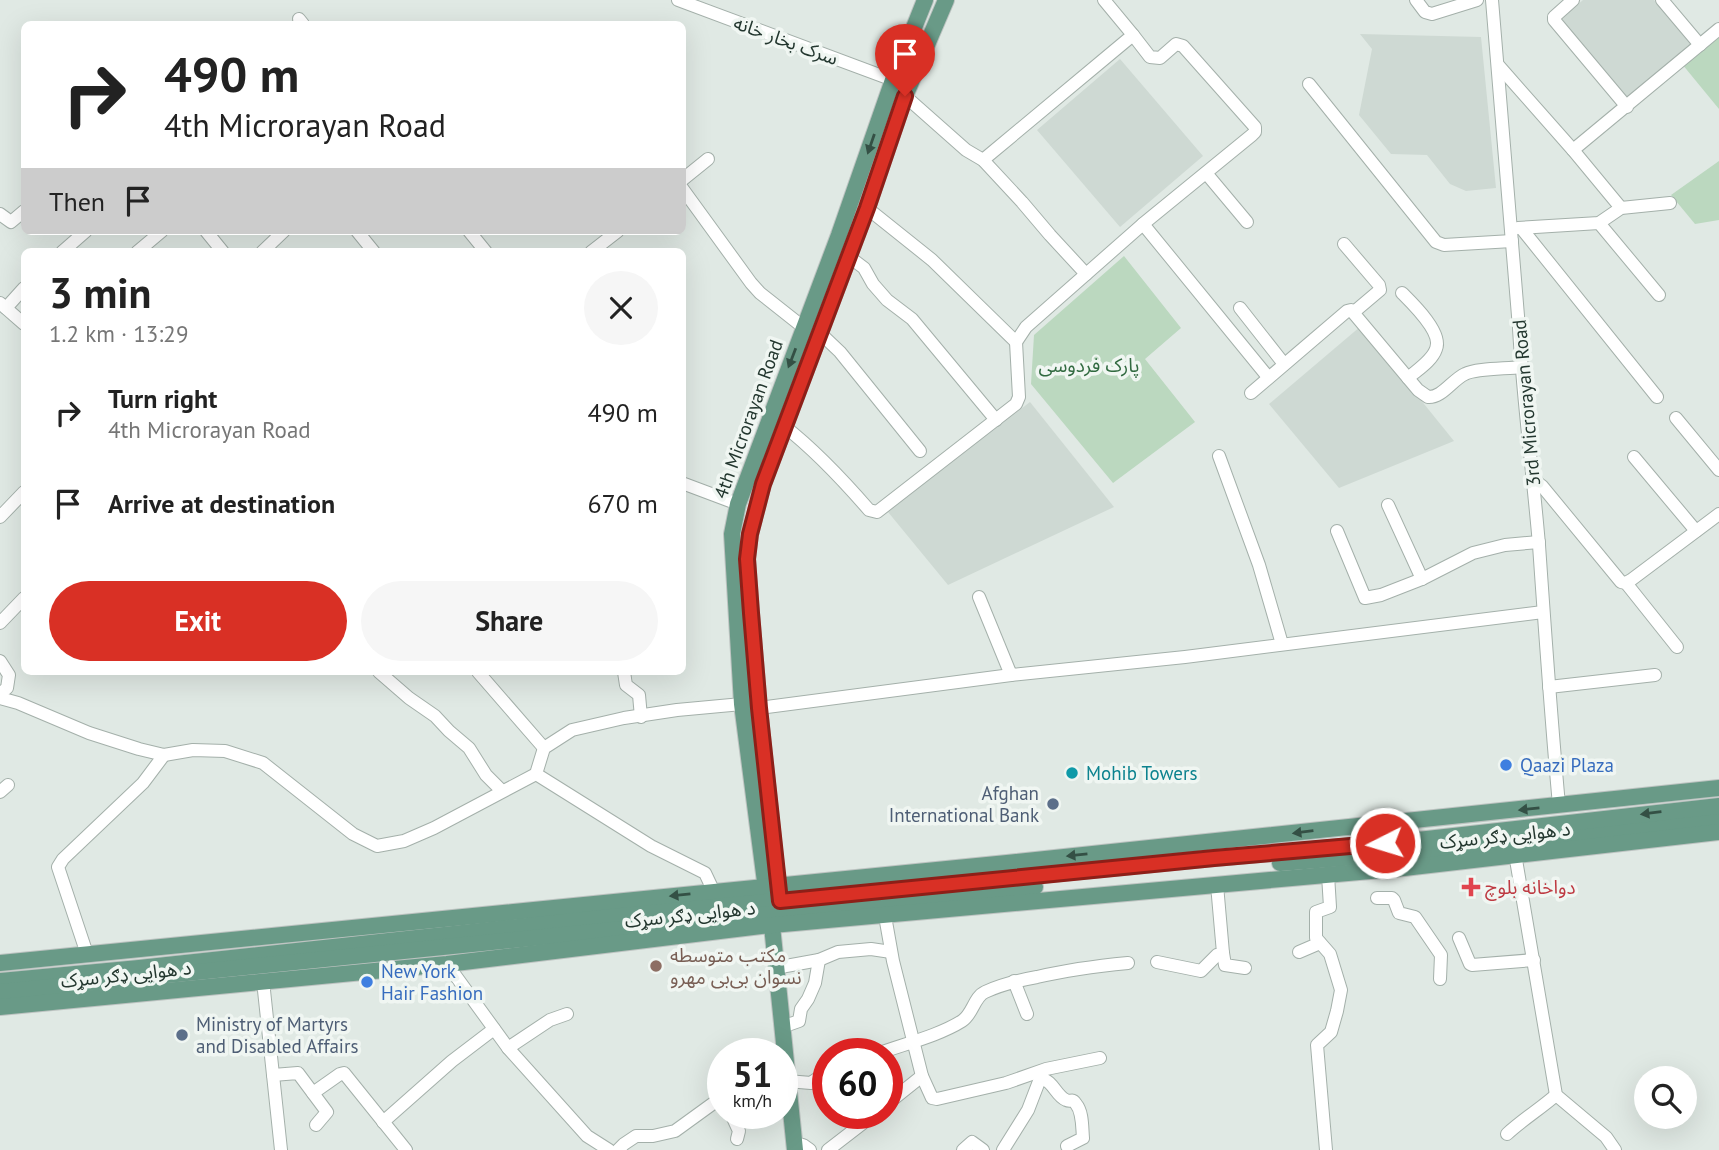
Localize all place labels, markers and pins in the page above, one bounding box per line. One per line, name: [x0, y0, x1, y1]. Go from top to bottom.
pin: [875, 24, 935, 96]
place label: Qaazi Plaza: [1520, 753, 1614, 777]
marker: Qaazi Plaza: [1498, 757, 1514, 773]
place label: Mohib Towers: [1086, 761, 1197, 785]
marker: Mohib Towers: [1064, 765, 1080, 781]
place label: Afghan International Bank: [889, 781, 1039, 827]
marker: Afghan International Bank: [1045, 796, 1061, 812]
place label: دواخانه بلوچ: [1485, 875, 1576, 901]
marker: دواخانه بلوچ: [1463, 879, 1479, 895]
place label: مکتب متوسطه نسوان بی‌بی مهرو: [670, 943, 802, 989]
marker: مکتب متوسطه نسوان بی‌بی مهرو: [648, 958, 664, 974]
place label: New York Hair Fashion: [381, 959, 483, 1005]
marker: New York Hair Fashion: [359, 974, 375, 990]
place label: Ministry of Martyrs and Disabled Affairs: [196, 1012, 358, 1058]
marker: Ministry of Martyrs and Disabled Affairs: [174, 1027, 190, 1043]

